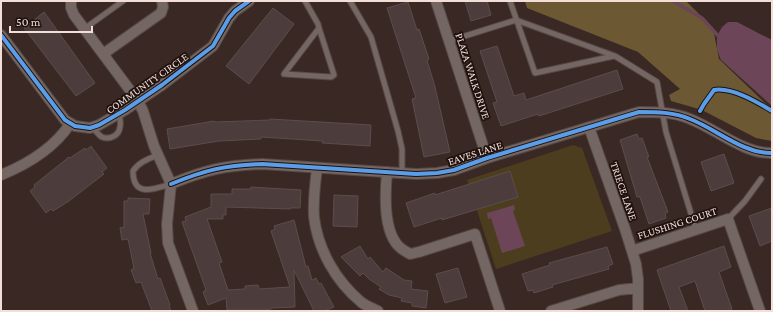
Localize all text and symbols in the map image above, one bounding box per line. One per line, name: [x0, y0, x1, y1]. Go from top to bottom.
scale bar: [10, 8, 92, 34]
text: 50 m: [16, 15, 41, 29]
street label: PLAZA WALK DRIVE: [453, 31, 493, 121]
street label: COMMUNITY CIRCLE: [104, 50, 190, 116]
street label: EAVES LANE: [446, 139, 504, 167]
street label: TRIECE LANE: [608, 160, 640, 222]
street label: FLUSHING COURT: [636, 205, 718, 241]

